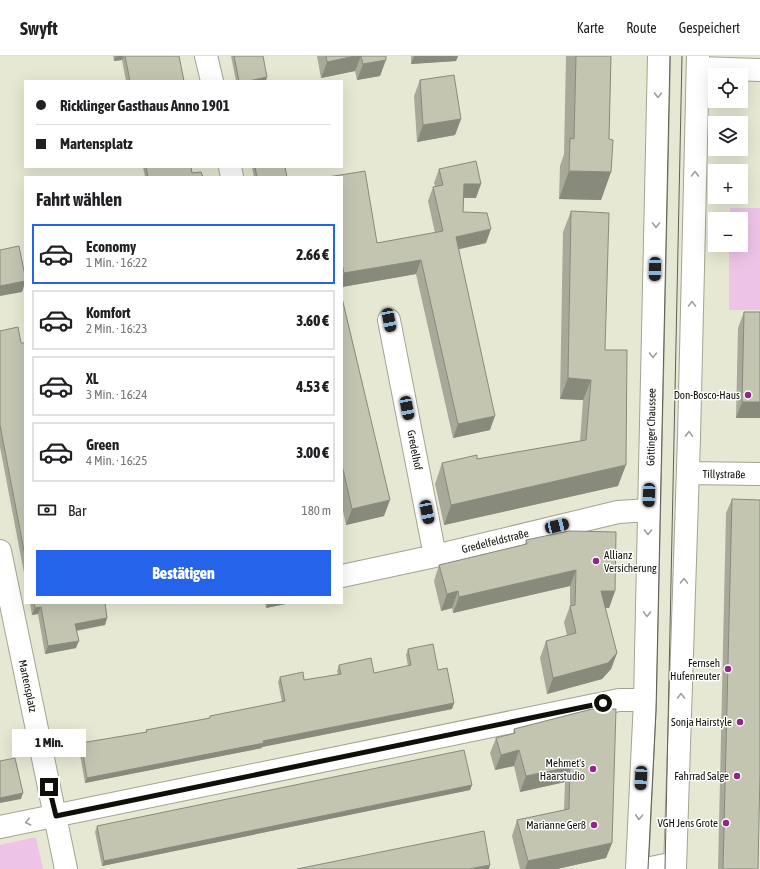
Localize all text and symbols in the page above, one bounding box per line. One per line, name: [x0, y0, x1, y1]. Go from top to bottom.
text: Swyft: [20, 17, 58, 39]
text: Karte: [577, 20, 604, 36]
text: Route: [626, 20, 657, 36]
text: Gespeichert: [679, 20, 740, 36]
map controls: [708, 68, 748, 252]
button: locate: [708, 68, 748, 108]
one-way arrow: [654, 92, 662, 98]
text: Ricklinger Gasthaus Anno 1901: [60, 97, 230, 114]
button: layers: [708, 116, 748, 156]
text: Martensplatz: [60, 135, 133, 152]
button: +: [708, 164, 748, 204]
one-way arrow: [691, 171, 699, 177]
text: Fahrt wählen: [36, 189, 122, 210]
button: −: [708, 212, 748, 252]
one-way arrow: [651, 222, 660, 228]
icon: car: [38, 236, 74, 272]
text: Economy: [86, 238, 136, 255]
text: 2.66 €: [296, 246, 329, 263]
text: 1 Min. · 16:22: [86, 255, 147, 270]
car: [649, 257, 661, 281]
one-way arrow: [688, 301, 696, 307]
icon: car: [38, 302, 74, 338]
text: Komfort: [86, 304, 131, 321]
car: [381, 307, 397, 333]
text: 3.60 €: [296, 312, 329, 329]
text: 2 Min. · 16:23: [86, 321, 147, 336]
one-way arrow: [649, 352, 657, 358]
icon: car: [38, 368, 74, 404]
text: XL: [86, 370, 99, 387]
text: 4.53 €: [296, 378, 329, 395]
text: 3 Min. · 16:24: [86, 387, 147, 402]
street label: Göttinger Chaussee: [644, 388, 658, 466]
place label: Don-Bosco-Haus: [674, 389, 740, 401]
marker: Don-Bosco-Haus: [743, 390, 753, 400]
car: [399, 395, 415, 421]
street label: Gredelhof: [405, 429, 425, 471]
one-way arrow: [685, 431, 693, 437]
icon: car: [38, 434, 74, 470]
text: Green: [86, 436, 119, 453]
text: 3.00 €: [296, 444, 329, 461]
text: 4 Min. · 16:25: [86, 453, 147, 468]
street label: Tillystraße: [703, 468, 745, 480]
car: [643, 483, 655, 507]
icon: cash: [36, 499, 58, 521]
car: [419, 499, 435, 525]
text: Bar: [68, 502, 87, 519]
text: 180 m: [302, 503, 331, 518]
car: [544, 517, 570, 535]
street label: Gredelfeldstraße: [460, 527, 530, 555]
one-way arrow: [644, 529, 653, 535]
place label: Allianz Versicherung: [604, 549, 657, 574]
button: Bestätigen: [36, 550, 331, 596]
marker: Allianz Versicherung: [591, 556, 601, 566]
one-way arrow: [680, 578, 688, 584]
one-way arrow: [643, 611, 651, 617]
place label: Fernseh Hufenreuter: [670, 657, 721, 682]
street label: Martensplatz: [17, 659, 39, 713]
marker: Fernseh Hufenreuter: [723, 664, 733, 674]
one-way arrow: [677, 693, 685, 699]
route start: [594, 694, 612, 712]
place label: Sonja Hairstyle: [671, 716, 732, 728]
marker: Sonja Hairstyle: [735, 717, 745, 727]
callout: 1 Min.: [12, 729, 86, 757]
text: 1 Min.: [35, 735, 63, 750]
place label: Mehmet's Haarstudio: [540, 757, 585, 782]
marker: Mehmet's Haarstudio: [588, 764, 598, 774]
car: [634, 766, 648, 790]
place label: Fahrrad Salge: [674, 770, 729, 782]
marker: Fahrrad Salge: [732, 771, 742, 781]
route end: [40, 778, 58, 796]
one-way arrow: [635, 814, 643, 820]
one-way arrow: [25, 817, 31, 825]
place label: VGH Jens Grote: [657, 817, 718, 829]
marker: VGH Jens Grote: [721, 818, 731, 828]
place label: Marianne Gerß: [526, 819, 586, 831]
marker: Marianne Gerß: [589, 820, 599, 830]

